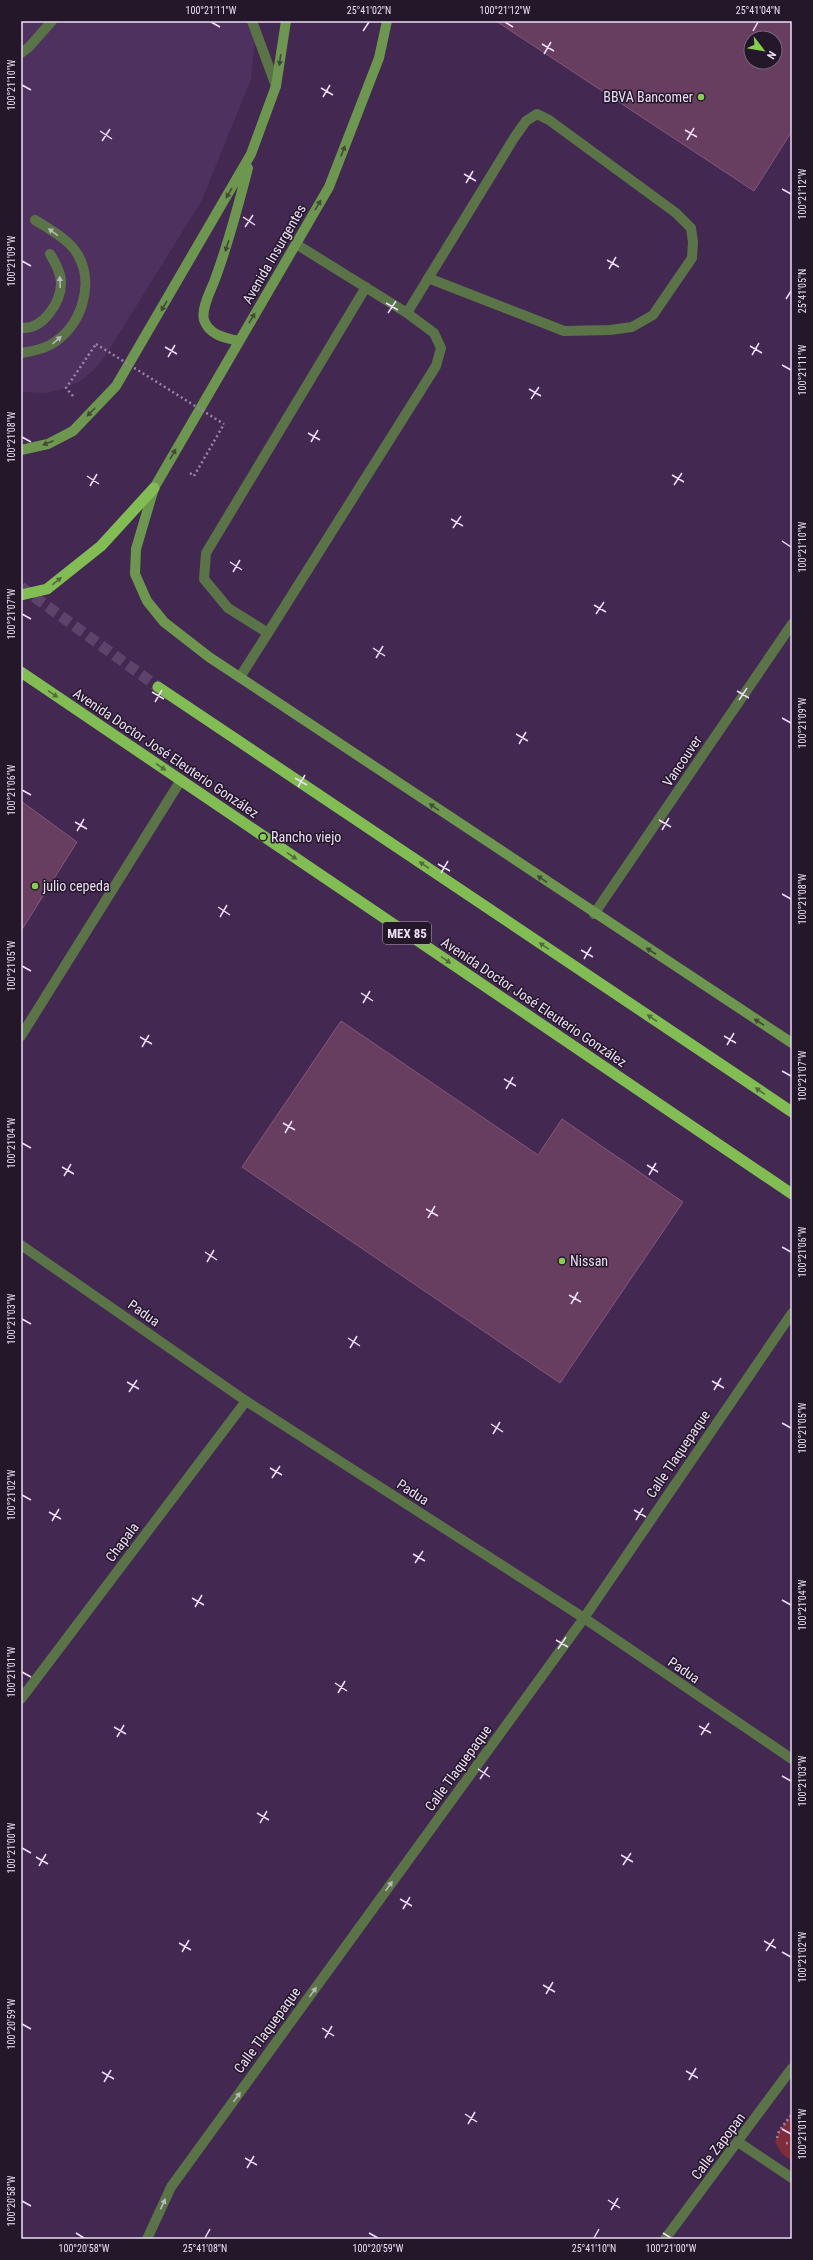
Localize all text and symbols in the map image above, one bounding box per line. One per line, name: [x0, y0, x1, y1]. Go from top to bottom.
text: 100°21'11"W: [186, 5, 237, 16]
text: 25°41'02"N: [347, 5, 391, 16]
text: 100°21'12"W: [480, 5, 531, 16]
text: 25°41'04"N: [736, 5, 780, 16]
north arrow: [743, 30, 783, 70]
text: N: [764, 49, 778, 61]
one-way arrow: [277, 54, 283, 66]
text: 100°21'10"W: [6, 59, 17, 110]
place label: BBVA Bancomer: [603, 89, 693, 105]
marker: BBVA Bancomer: [696, 92, 706, 102]
one-way arrow: [340, 145, 346, 157]
text: 100°21'12"W: [797, 168, 808, 219]
one-way arrow: [226, 187, 233, 199]
one-way arrow: [315, 200, 322, 211]
street label: Avenida Insurgentes: [239, 202, 309, 306]
one-way arrow: [48, 229, 58, 237]
text: 100°21'09"W: [6, 235, 17, 286]
one-way arrow: [224, 241, 230, 253]
text: 25°41'05"N: [797, 269, 808, 313]
one-way arrow: [57, 275, 63, 288]
one-way arrow: [161, 300, 168, 312]
one-way arrow: [249, 312, 256, 324]
one-way arrow: [51, 335, 62, 344]
text: 100°21'11"W: [797, 344, 808, 395]
one-way arrow: [86, 407, 96, 417]
text: 100°21'08"W: [6, 411, 17, 462]
one-way arrow: [42, 441, 54, 447]
one-way arrow: [170, 448, 177, 460]
text: 100°21'10"W: [797, 521, 808, 572]
one-way arrow: [51, 577, 62, 586]
text: 100°21'07"W: [6, 588, 17, 639]
street label: Avenida Doctor José Eleuterio González: [70, 685, 262, 821]
one-way arrow: [48, 690, 59, 698]
text: 100°21'09"W: [797, 697, 808, 748]
street label: Vancouver: [659, 732, 705, 790]
one-way arrow: [156, 763, 166, 771]
text: 100°21'06"W: [6, 764, 17, 815]
one-way arrow: [429, 803, 439, 811]
place label: Rancho viejo: [271, 829, 341, 845]
marker: Rancho viejo: [258, 832, 268, 842]
one-way arrow: [287, 852, 297, 860]
one-way arrow: [418, 862, 430, 869]
text: 100°21'08"W: [797, 873, 808, 924]
one-way arrow: [537, 875, 547, 883]
place label: julio cepeda: [42, 878, 110, 894]
marker: julio cepeda: [30, 881, 40, 891]
road number: MEX 85: [383, 922, 431, 944]
street label: Avenida Doctor José Eleuterio González: [438, 934, 630, 1070]
text: 100°21'05"W: [6, 940, 17, 991]
one-way arrow: [539, 942, 549, 950]
one-way arrow: [645, 947, 656, 955]
one-way arrow: [441, 956, 451, 964]
one-way arrow: [647, 1014, 657, 1022]
one-way arrow: [754, 1018, 764, 1026]
text: 100°21'07"W: [797, 1050, 808, 1101]
one-way arrow: [754, 1087, 765, 1095]
text: 100°21'04"W: [6, 1117, 17, 1168]
text: 100°21'06"W: [797, 1226, 808, 1277]
place label: Nissan: [570, 1253, 608, 1269]
marker: Nissan: [557, 1256, 567, 1266]
text: 100°21'03"W: [6, 1293, 17, 1344]
street label: Padua: [125, 1296, 163, 1330]
text: 100°21'05"W: [797, 1402, 808, 1453]
street label: Calle Tlaquepaque: [643, 1407, 713, 1501]
text: 100°21'02"W: [6, 1469, 17, 1520]
street label: Padua: [394, 1476, 432, 1508]
street label: Chapala: [102, 1519, 142, 1565]
text: 100°21'04"W: [797, 1579, 808, 1630]
text: 100°21'01"W: [6, 1646, 17, 1697]
street label: Padua: [665, 1654, 703, 1686]
street label: Calle Tlaquepaque: [422, 1722, 495, 1814]
text: 100°21'03"W: [797, 1755, 808, 1806]
text: 100°21'00"W: [6, 1822, 17, 1873]
one-way arrow: [385, 1881, 393, 1892]
text: 100°21'02"W: [797, 1931, 808, 1982]
street label: Calle Tlaquepaque: [231, 1984, 304, 2076]
one-way arrow: [309, 1986, 317, 1997]
text: 100°20'59"W: [6, 1998, 17, 2049]
one-way arrow: [232, 2091, 241, 2102]
text: 100°21'01"W: [797, 2108, 808, 2159]
street label: Calle Zapopan: [688, 2110, 748, 2182]
text: 100°20'58"W: [6, 2175, 17, 2226]
one-way arrow: [160, 2198, 166, 2209]
text: 100°20'58"W: [59, 2243, 110, 2254]
text: 25°41'08"N: [183, 2243, 227, 2254]
text: 100°20'59"W: [353, 2243, 404, 2254]
text: 25°41'10"N: [572, 2243, 616, 2254]
text: 100°21'00"W: [646, 2243, 697, 2254]

